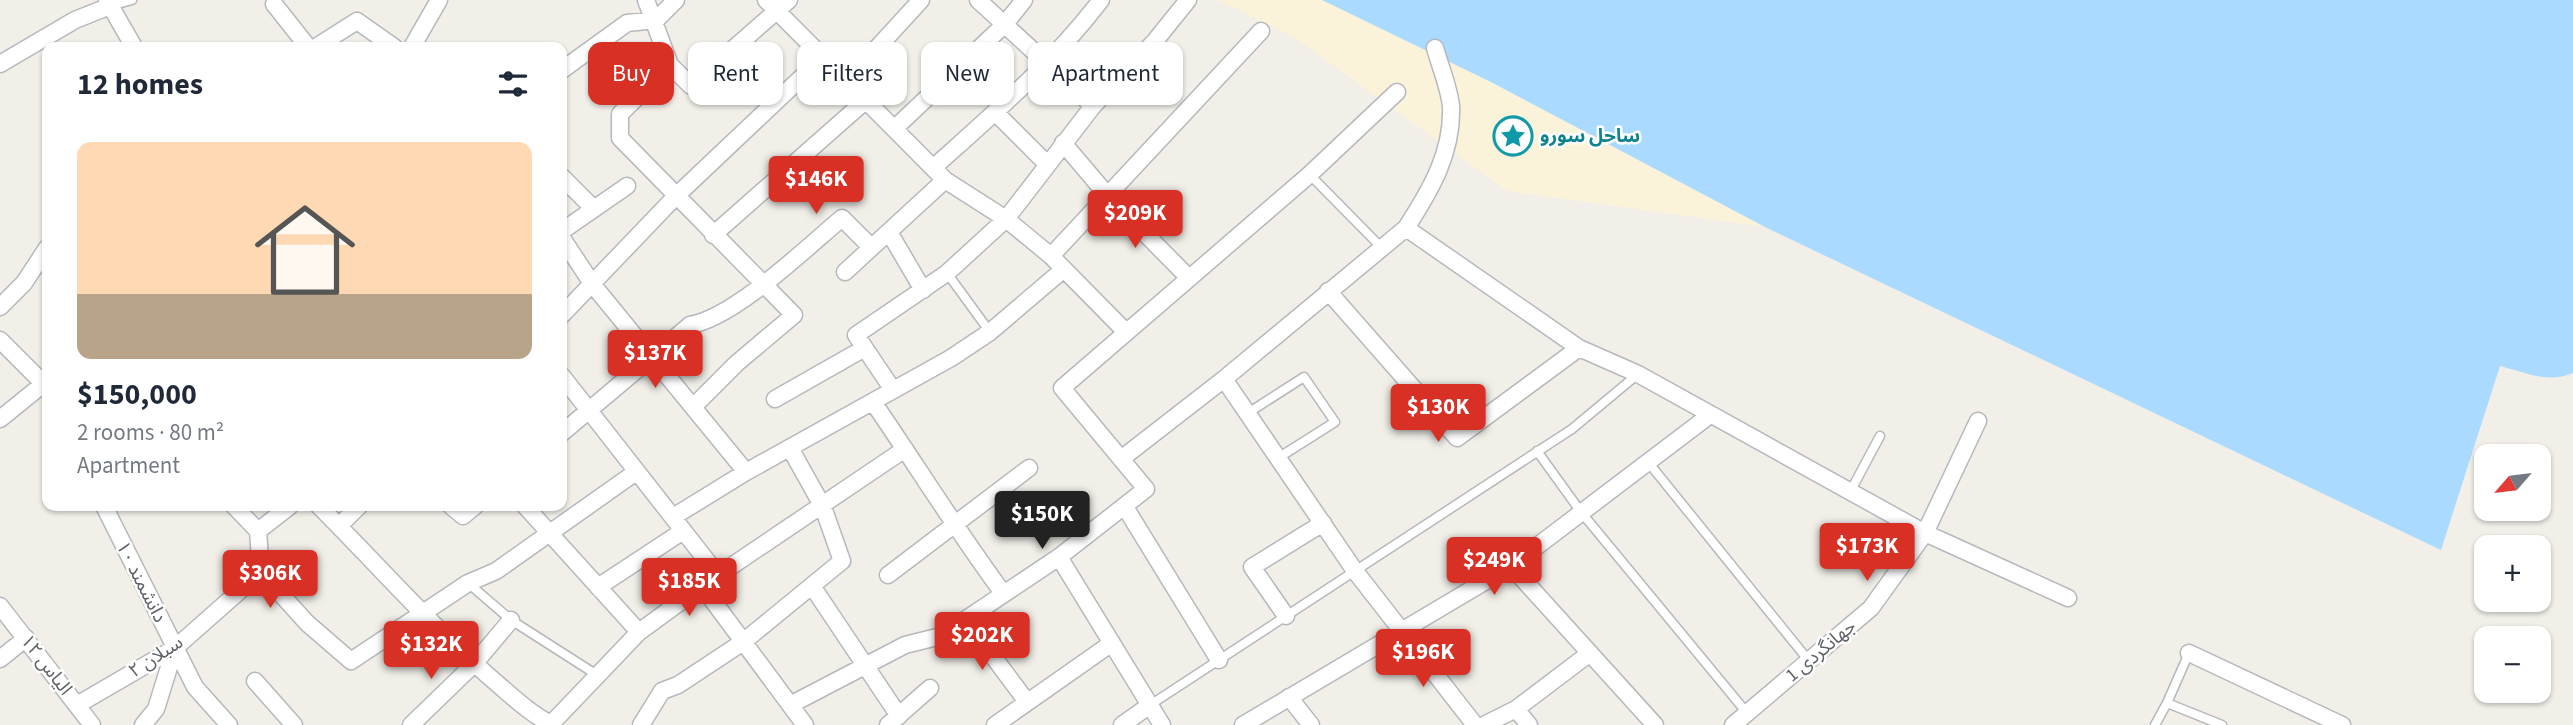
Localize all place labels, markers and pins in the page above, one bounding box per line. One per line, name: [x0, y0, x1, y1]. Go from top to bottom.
place icon: ساحل سورو: [1492, 115, 1534, 157]
place label: ساحل سورو: [1540, 123, 1640, 150]
pin: $146K: [767, 156, 865, 216]
pin: $209K: [1086, 190, 1184, 250]
pin: $137K: [606, 330, 704, 390]
pin: $130K: [1389, 384, 1487, 444]
pin: $150K: [993, 491, 1091, 551]
pin: $173K: [1818, 524, 1916, 583]
pin: $249K: [1445, 538, 1543, 597]
pin: $306K: [221, 550, 319, 610]
pin: $185K: [640, 558, 738, 618]
pin: $202K: [933, 612, 1031, 672]
pin: $132K: [382, 622, 480, 681]
pin: $196K: [1374, 630, 1472, 689]

